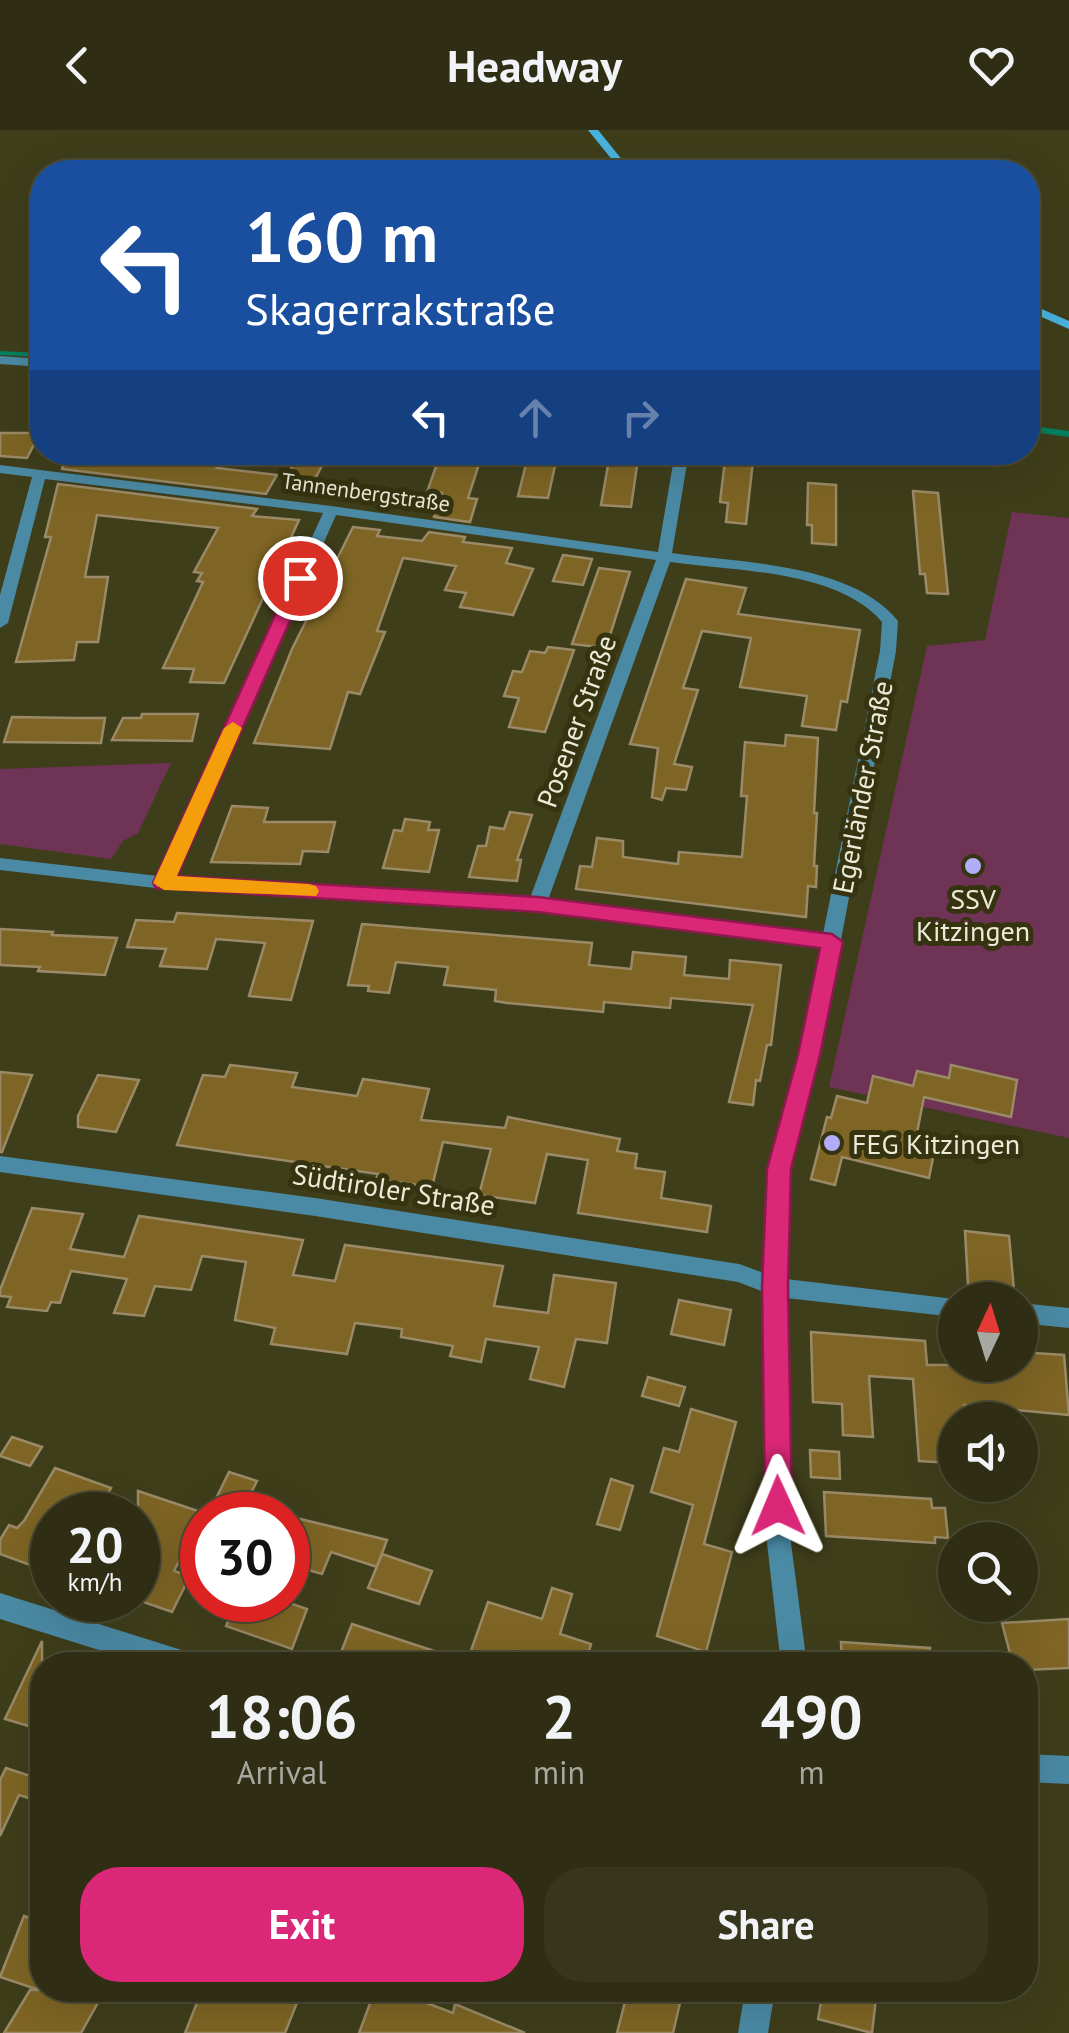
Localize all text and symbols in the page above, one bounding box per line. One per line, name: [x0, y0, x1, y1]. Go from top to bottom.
text: Headway: [447, 36, 622, 94]
icon: back: [50, 38, 105, 93]
icon: heart: [964, 38, 1019, 93]
text: 160 m: [245, 191, 438, 281]
icon: left: [80, 200, 210, 330]
text: Skagerrakstraße: [245, 279, 556, 337]
icon: left: [403, 390, 458, 445]
icon: ahead: [508, 390, 563, 445]
icon: right: [613, 390, 668, 445]
street label: Tannenbergstraße: [280, 466, 452, 518]
pin: [258, 536, 343, 621]
icon: arrive: [273, 551, 328, 606]
street label: Posener Straße: [528, 630, 624, 812]
street label: Egerländer Straße: [823, 677, 901, 897]
marker: SSV Kitzingen: [962, 855, 984, 877]
place label: SSV Kitzingen: [916, 880, 1030, 949]
place label: FEG Kitzingen: [852, 1125, 1020, 1162]
marker: FEG Kitzingen: [821, 1132, 843, 1154]
street label: Südtiroler Straße: [290, 1155, 498, 1223]
north arrow: [938, 1282, 1038, 1382]
map controls: [938, 1282, 1038, 1622]
button: sound: [938, 1402, 1038, 1502]
position arrow: [726, 1454, 830, 1558]
speed limit sign: 30: [180, 1492, 310, 1622]
text: 20: [67, 1512, 123, 1577]
button: search: [938, 1522, 1038, 1622]
text: km/h: [68, 1566, 122, 1598]
text: 18:06: [205, 1677, 358, 1755]
text: 2: [542, 1677, 576, 1755]
text: 490: [761, 1677, 863, 1755]
text: Arrival: [237, 1751, 326, 1793]
text: min: [533, 1751, 585, 1793]
text: m: [799, 1751, 825, 1793]
button: Exit: [80, 1867, 524, 1982]
button: Share: [544, 1867, 988, 1982]

